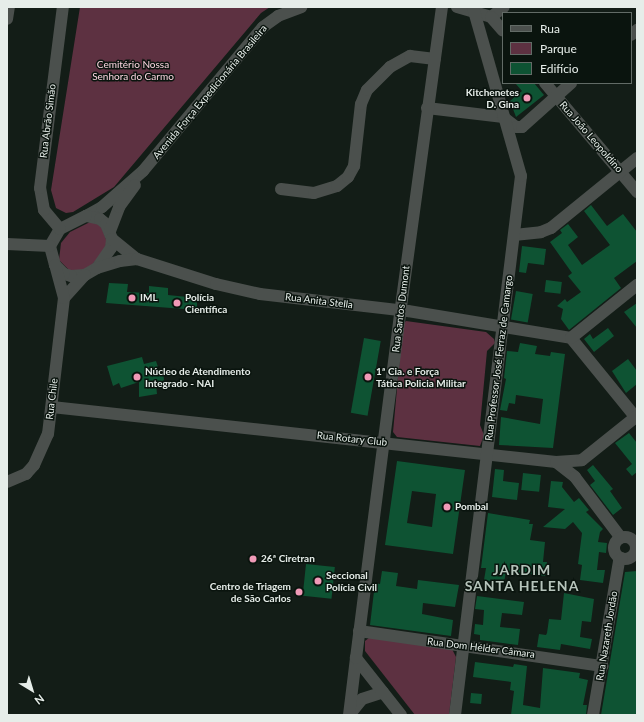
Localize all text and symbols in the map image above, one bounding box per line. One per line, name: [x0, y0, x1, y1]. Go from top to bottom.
legend: [502, 12, 632, 84]
text: Rua: [540, 21, 560, 36]
street label: Avenida Força Expedicionária Brasileira: [150, 23, 270, 161]
text: Parque: [540, 41, 577, 56]
park label: Cemitério Nossa Senhora do Carmo: [92, 58, 174, 82]
text: Edifício: [540, 61, 579, 76]
street label: Rua Abrão Simão: [37, 83, 59, 159]
place label: Kitchenetes D. Gina: [466, 86, 519, 110]
marker: Kitchenetes D. Gina: [522, 93, 532, 103]
street label: Rua João Leopoldino: [557, 99, 625, 175]
street label: Rua Santos Dumont: [390, 265, 412, 353]
street label: Rua Professor José Ferraz de Camargo: [483, 274, 515, 442]
place label: Polícia Científica: [185, 291, 227, 314]
street label: Rua Anita Stella: [284, 291, 354, 311]
place label: IML: [140, 292, 158, 304]
marker: IML: [127, 293, 137, 303]
marker: Polícia Científica: [172, 298, 182, 308]
place label: Núcleo de Atendimento Integrado - NAI: [145, 365, 251, 388]
place label: 1ª Cia. e Força Tática Policia Militar: [376, 365, 466, 388]
marker: Núcleo de Atendimento Integrado - NAI: [132, 372, 142, 382]
marker: 1ª Cia. e Força Tática Policia Militar: [363, 372, 373, 382]
street label: Rua Chile: [44, 378, 60, 420]
street label: Rua Rotary Club: [316, 429, 388, 449]
place label: Pombal: [455, 501, 488, 513]
marker: Pombal: [442, 502, 452, 512]
place label: 26ª Ciretran: [261, 553, 315, 565]
marker: 26ª Ciretran: [248, 554, 258, 564]
district label: JARDIM SANTA HELENA: [464, 562, 580, 594]
place label: Seccional Polícia Civil: [326, 569, 377, 592]
marker: Seccional Polícia Civil: [313, 576, 323, 586]
place label: Centro de Triagem de São Carlos: [209, 580, 291, 604]
marker: Centro de Triagem de São Carlos: [294, 587, 304, 597]
street label: Rua Nazareth Jordão: [594, 590, 620, 682]
street label: Rua Dom Hélder Câmara: [426, 635, 536, 661]
north arrow: [12, 670, 52, 710]
text: N: [32, 692, 47, 708]

